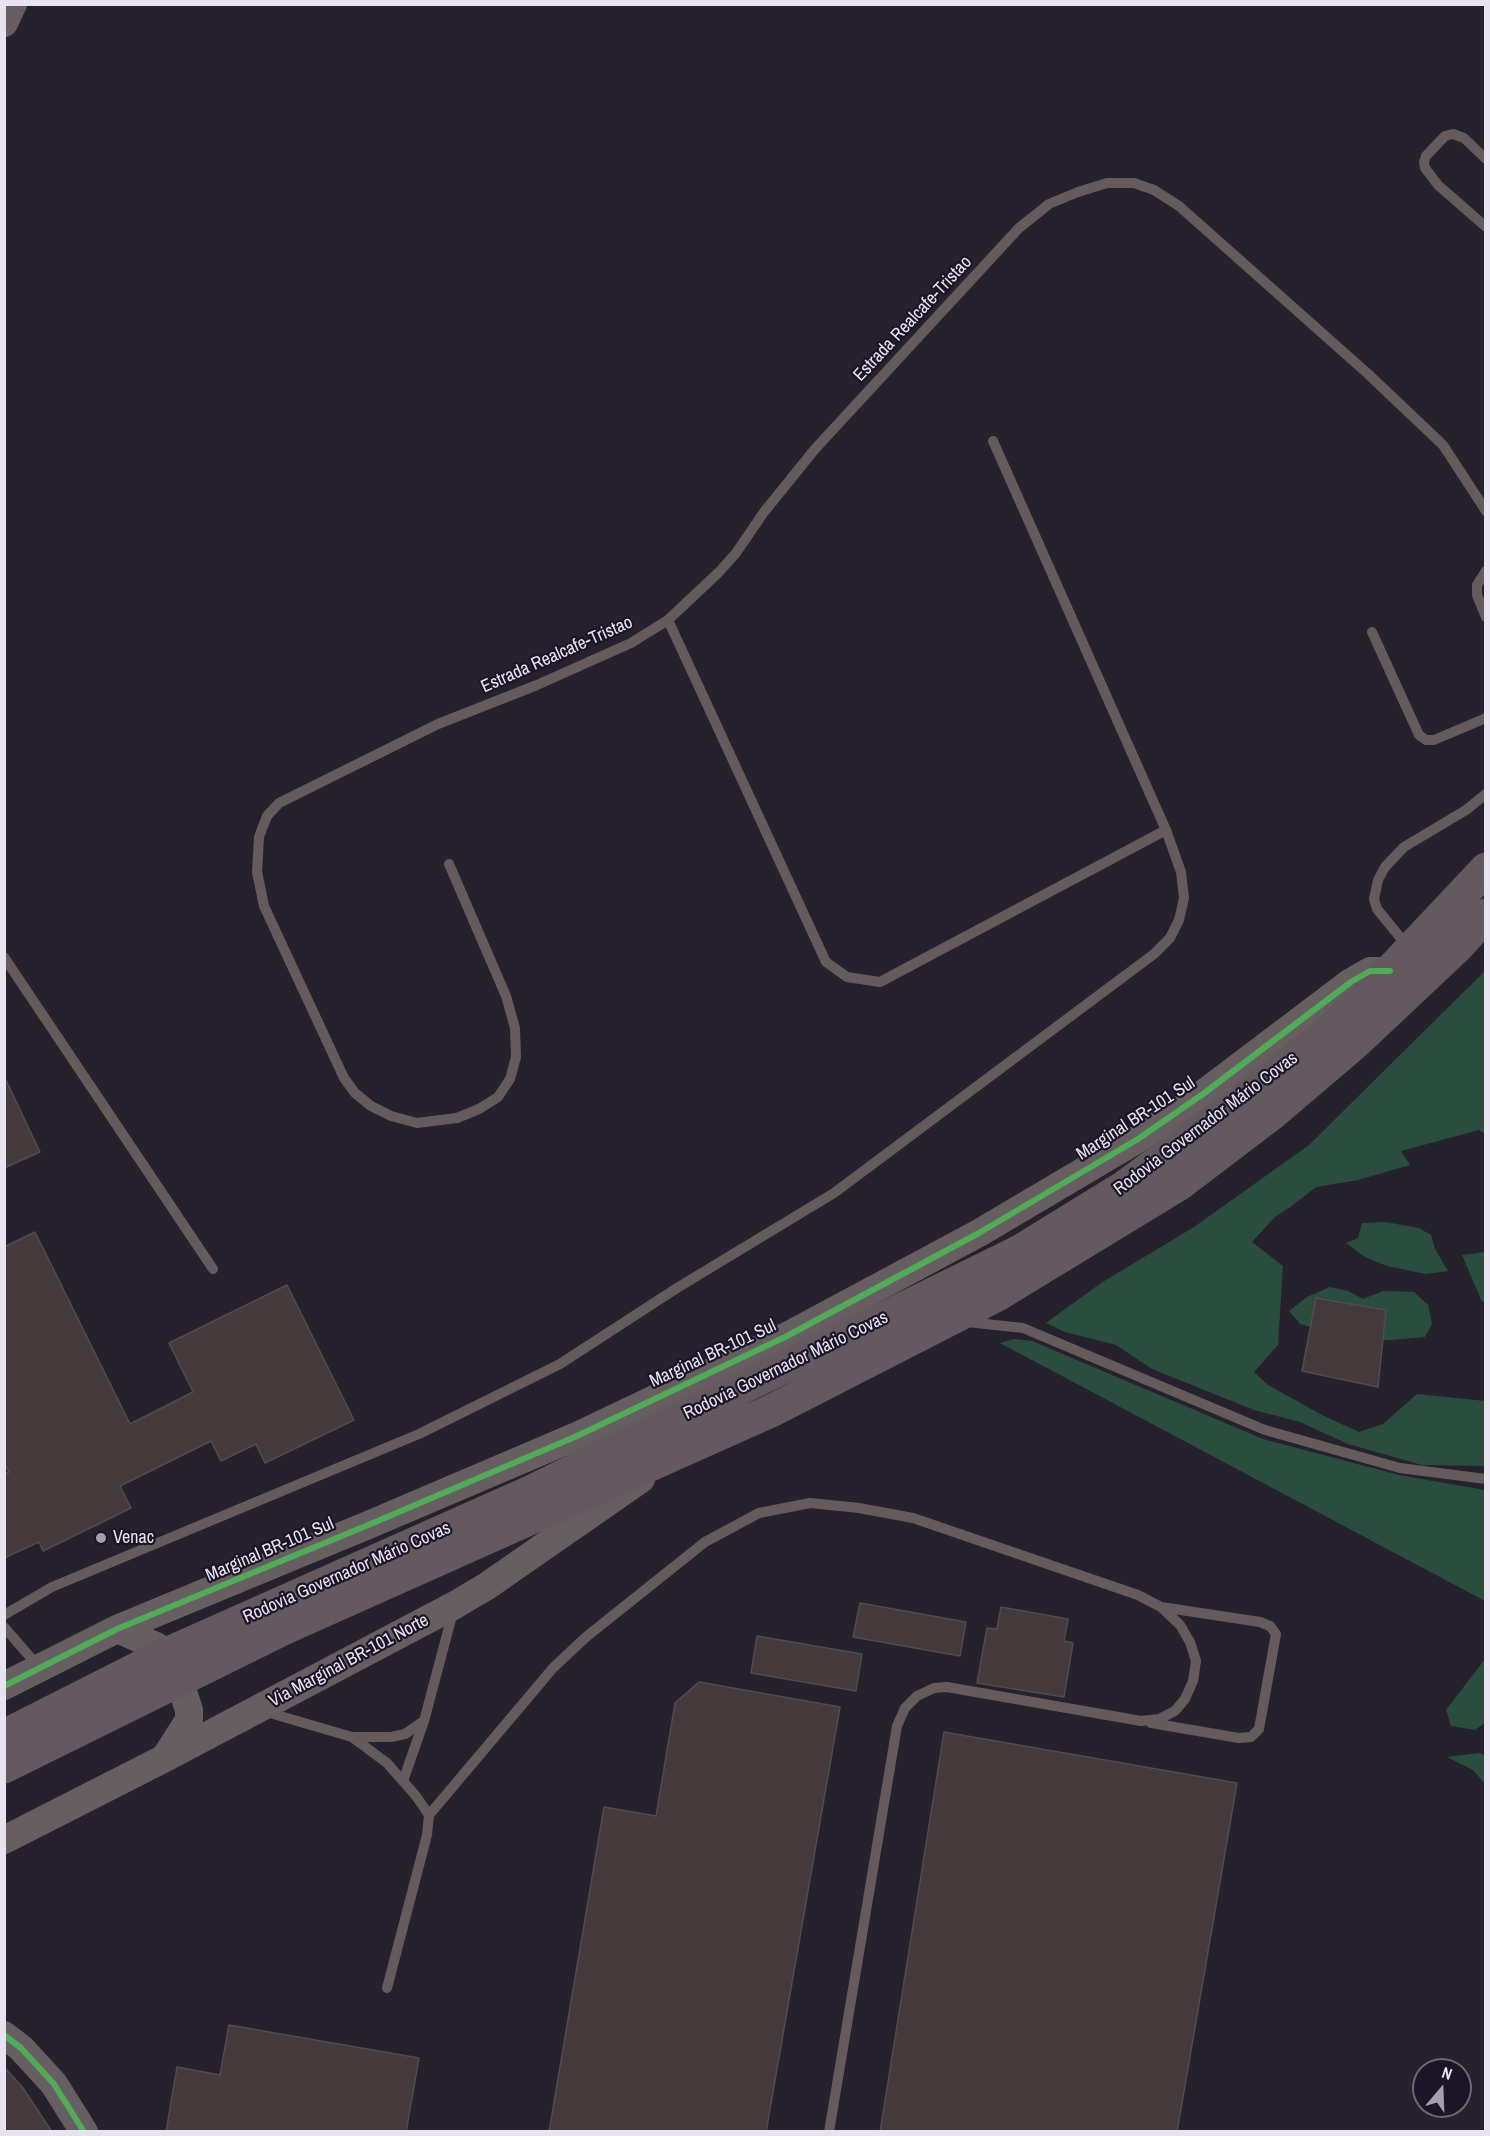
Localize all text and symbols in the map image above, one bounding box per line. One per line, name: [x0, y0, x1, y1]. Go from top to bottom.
street label: Estrada Realcafe-Tristao: [849, 252, 977, 386]
street label: Estrada Realcafe-Tristao: [478, 612, 636, 698]
street label: Rodovia Governador Mário Covas: [1110, 1048, 1302, 1200]
street label: Marginal BR-101 Sul: [1073, 1073, 1199, 1165]
street label: Rodovia Governador Mário Covas: [680, 1307, 892, 1425]
street label: Marginal BR-101 Sul: [646, 1315, 780, 1393]
street label: Marginal BR-101 Sul: [203, 1513, 337, 1587]
street label: Rodovia Governador Mário Covas: [240, 1517, 454, 1629]
place label: Venac: [113, 1527, 154, 1549]
marker: Venac: [94, 1531, 108, 1545]
street label: Via Marginal BR-101 Norte: [265, 1610, 433, 1712]
north arrow: [1412, 2058, 1472, 2118]
text: N: [1439, 2061, 1455, 2085]

